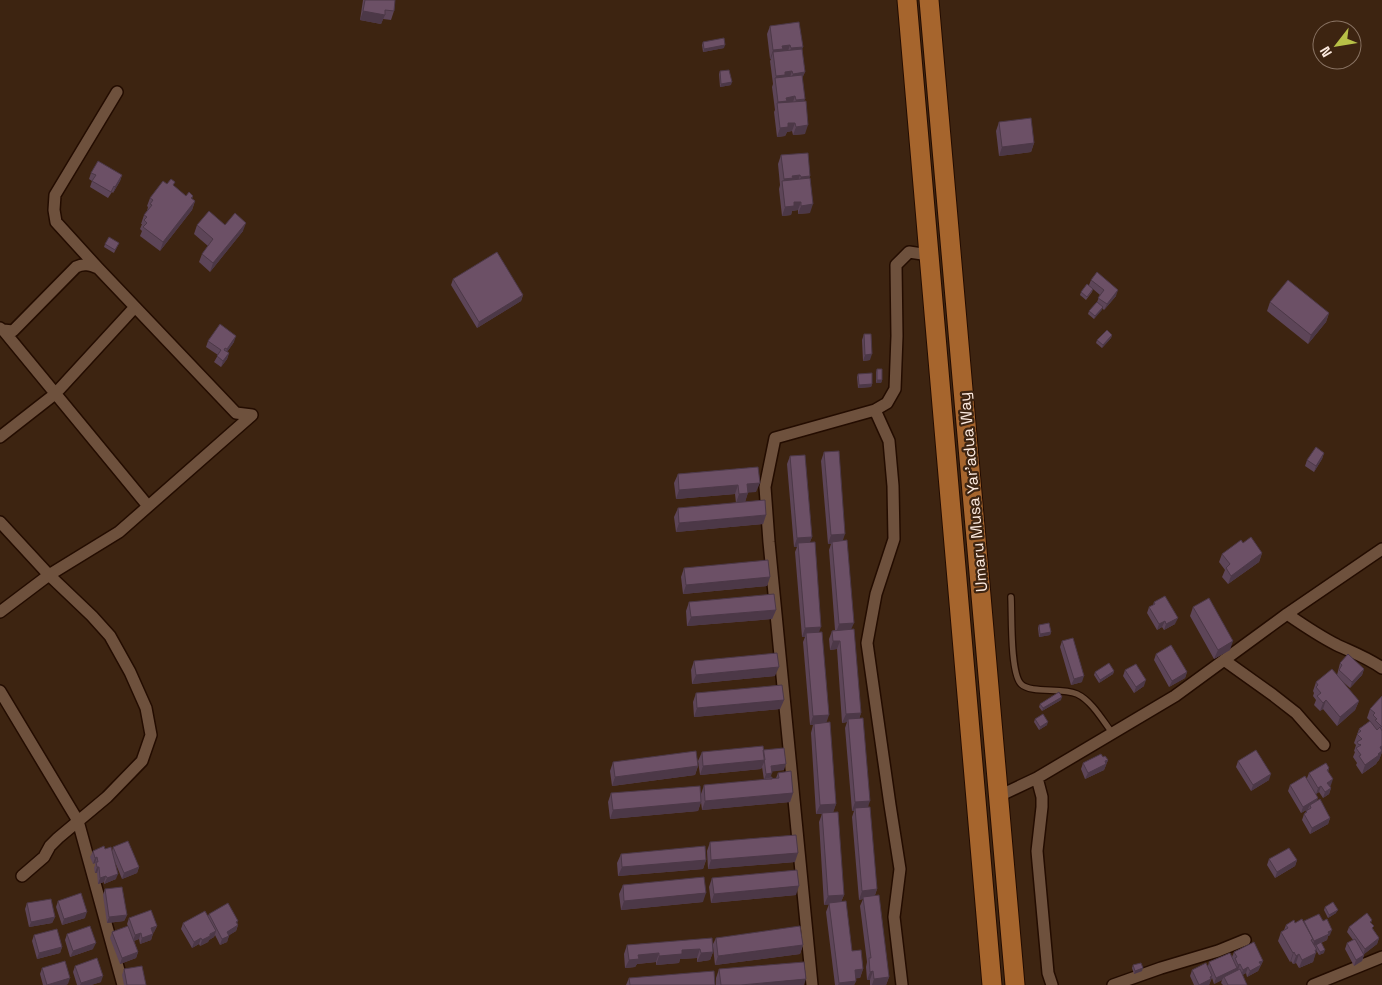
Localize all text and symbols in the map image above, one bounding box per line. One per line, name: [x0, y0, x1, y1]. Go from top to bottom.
north arrow: [1312, 20, 1362, 70]
text: N: [1316, 43, 1336, 60]
street label: Umaru Musa Yar'adua Way: [954, 391, 992, 593]

